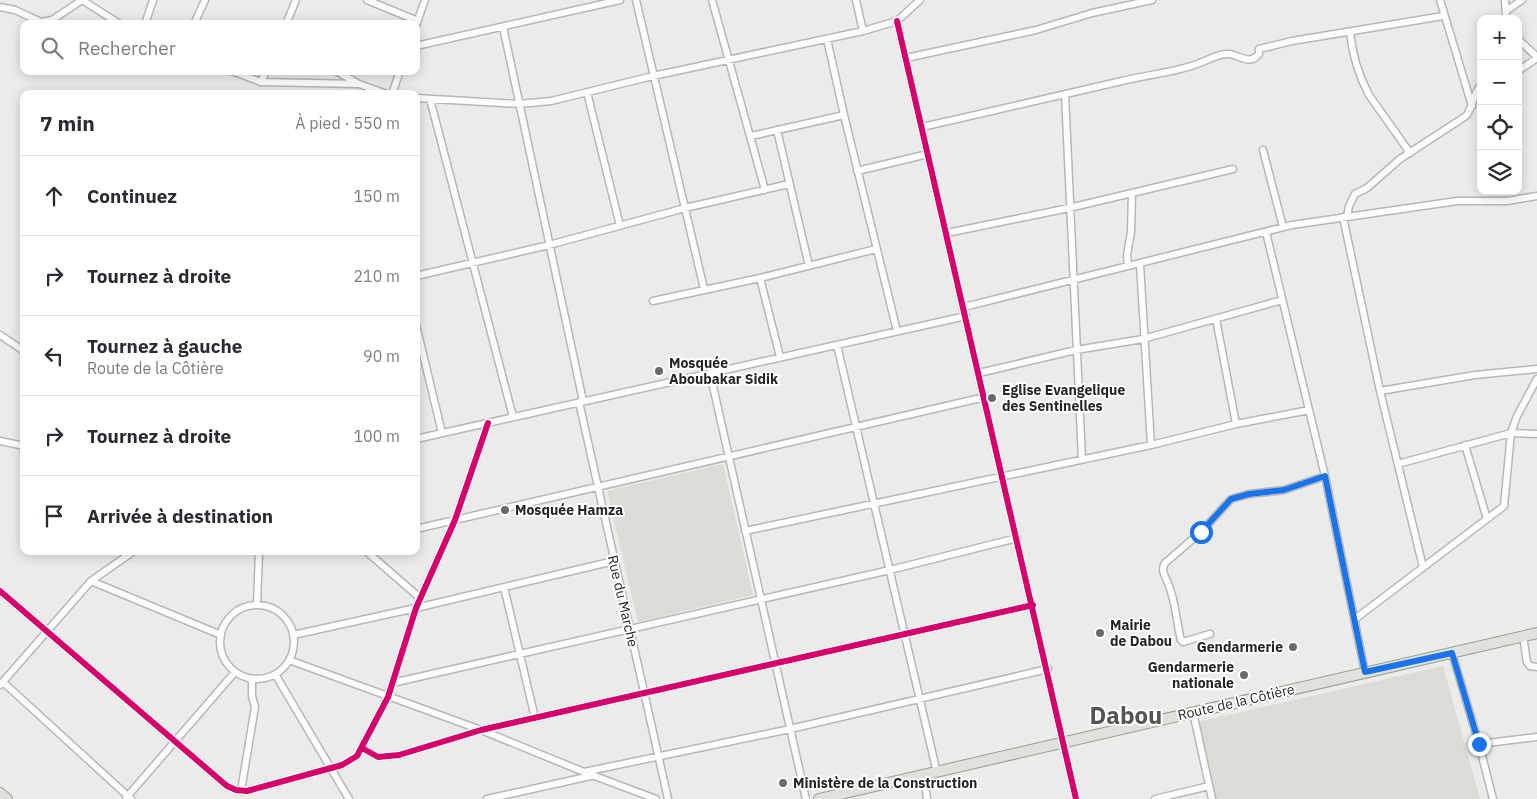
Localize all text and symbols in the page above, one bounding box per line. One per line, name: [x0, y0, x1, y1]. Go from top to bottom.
map controls: [1477, 15, 1522, 195]
button: +: [1477, 15, 1522, 60]
search box: [20, 20, 420, 75]
icon: search: [38, 34, 66, 62]
text: Rechercher: [78, 36, 176, 60]
button: −: [1477, 60, 1522, 105]
button: locate: [1477, 105, 1522, 150]
text: 7 min: [40, 109, 95, 137]
text: À pied · 550 m: [295, 113, 400, 133]
button: layers: [1477, 150, 1522, 195]
icon: ahead: [40, 182, 68, 210]
text: Continuez: [87, 184, 177, 208]
text: 150 m: [353, 186, 400, 206]
icon: right: [40, 262, 68, 290]
text: Tournez à droite: [87, 264, 231, 288]
text: 210 m: [353, 266, 400, 286]
text: Tournez à gauche: [87, 334, 243, 358]
icon: left: [40, 342, 68, 370]
text: 90 m: [363, 346, 400, 366]
place label: Mosquée Aboubakar Sidik: [669, 354, 779, 388]
text: Route de la Côtière: [87, 358, 224, 378]
marker: Mosquée Aboubakar Sidik: [653, 365, 665, 377]
place label: Eglise Evangelique des Sentinelles: [1002, 381, 1125, 415]
marker: Eglise Evangelique des Sentinelles: [986, 392, 998, 404]
icon: right: [40, 422, 68, 450]
text: Tournez à droite: [87, 424, 231, 448]
text: 100 m: [353, 426, 400, 446]
place label: Mosquée Hamza: [515, 501, 623, 519]
icon: arrive: [40, 502, 68, 530]
text: Arrivée à destination: [87, 504, 273, 528]
marker: Mosquée Hamza: [499, 504, 511, 516]
route start: [1190, 521, 1213, 544]
street label: Rue du Marche: [604, 553, 642, 649]
place label: Mairie de Dabou: [1110, 616, 1172, 650]
marker: Mairie de Dabou: [1094, 627, 1106, 639]
place label: Gendarmerie: [1197, 638, 1283, 656]
marker: Gendarmerie: [1287, 641, 1299, 653]
place label: Gendarmerie nationale: [1148, 658, 1234, 692]
marker: Gendarmerie nationale: [1238, 669, 1250, 681]
street label: Route de la Côtière: [1176, 680, 1297, 724]
district label: Dabou: [1090, 699, 1162, 731]
route end: [1468, 733, 1491, 756]
place label: Ministère de la Construction: [793, 774, 977, 792]
marker: Ministère de la Construction: [777, 777, 789, 789]

